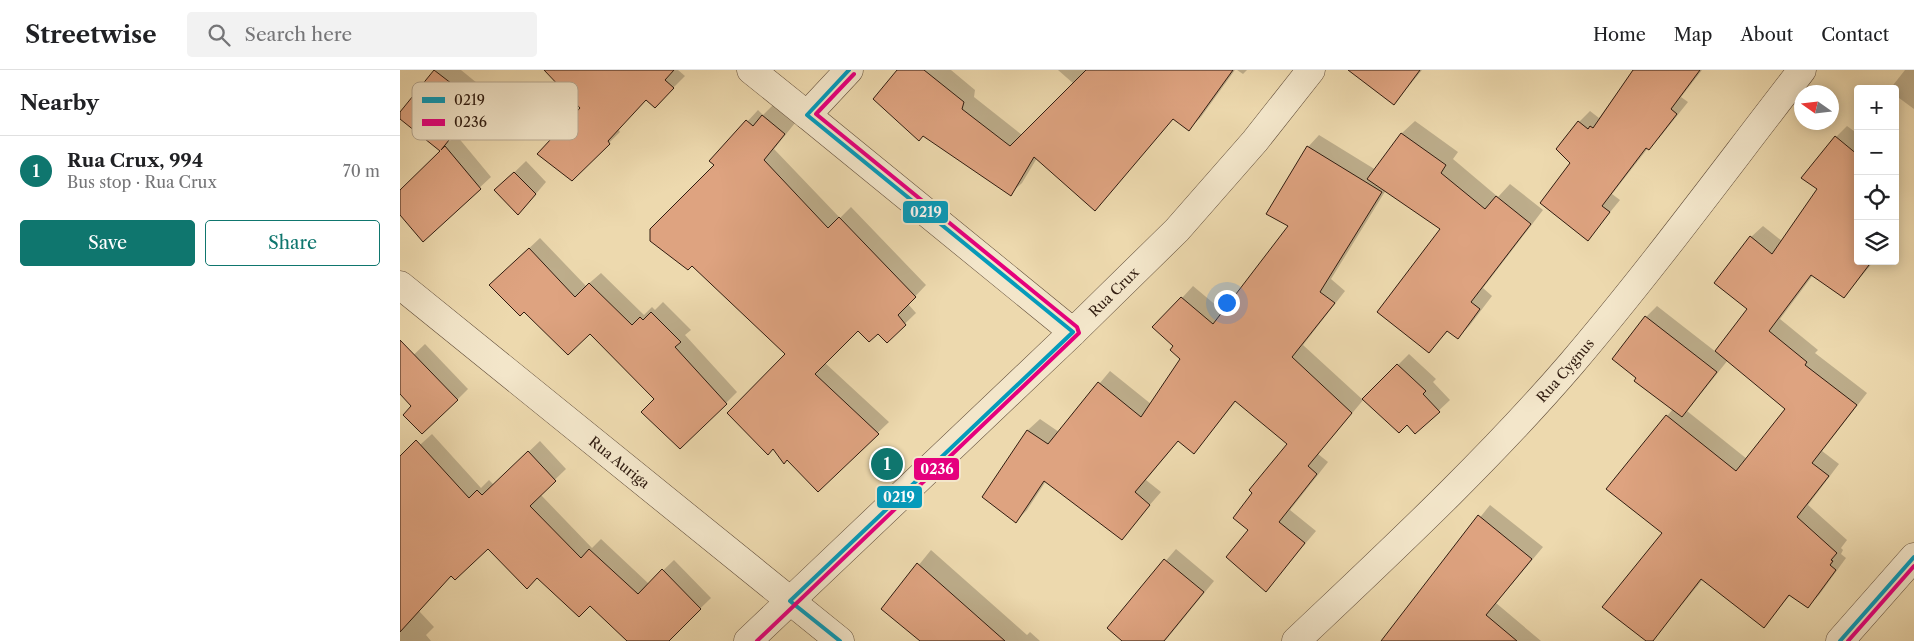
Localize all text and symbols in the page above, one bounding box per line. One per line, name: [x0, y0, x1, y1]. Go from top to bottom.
search box: [187, 12, 537, 57]
text: Streetwise: [25, 20, 157, 49]
icon: search: [205, 21, 233, 49]
text: Search here: [245, 23, 352, 46]
text: Home: [1593, 24, 1646, 46]
text: Map: [1674, 24, 1712, 46]
text: About: [1740, 24, 1793, 46]
text: Contact: [1821, 24, 1889, 46]
legend: [412, 82, 578, 140]
north arrow: [1794, 85, 1839, 130]
map controls: [1854, 85, 1899, 265]
button: +: [1854, 85, 1899, 130]
text: Nearby: [20, 90, 99, 115]
text: 0219: [454, 91, 485, 109]
text: 0236: [454, 113, 487, 131]
button: −: [1854, 130, 1899, 175]
text: Rua Crux, 994: [67, 149, 203, 172]
text: 1: [32, 161, 40, 181]
text: 70 m: [343, 161, 380, 181]
text: Bus stop · Rua Crux: [67, 172, 217, 192]
button: locate: [1854, 175, 1899, 220]
line badge: 0219: [902, 200, 949, 224]
text: 0219: [910, 203, 942, 221]
button: Save: [20, 220, 195, 266]
button: Share: [205, 220, 380, 266]
button: layers: [1854, 220, 1899, 265]
street label: Rua Crux: [1085, 263, 1143, 321]
your location: [1214, 290, 1240, 316]
street label: Rua Cygnus: [1533, 335, 1598, 406]
street label: Rua Auriga: [585, 432, 654, 493]
pin: 1: [871, 445, 903, 483]
line badge: 0236: [913, 457, 960, 481]
text: 0236: [920, 460, 954, 478]
line badge: 0219: [876, 485, 923, 509]
text: 0219: [883, 488, 915, 506]

